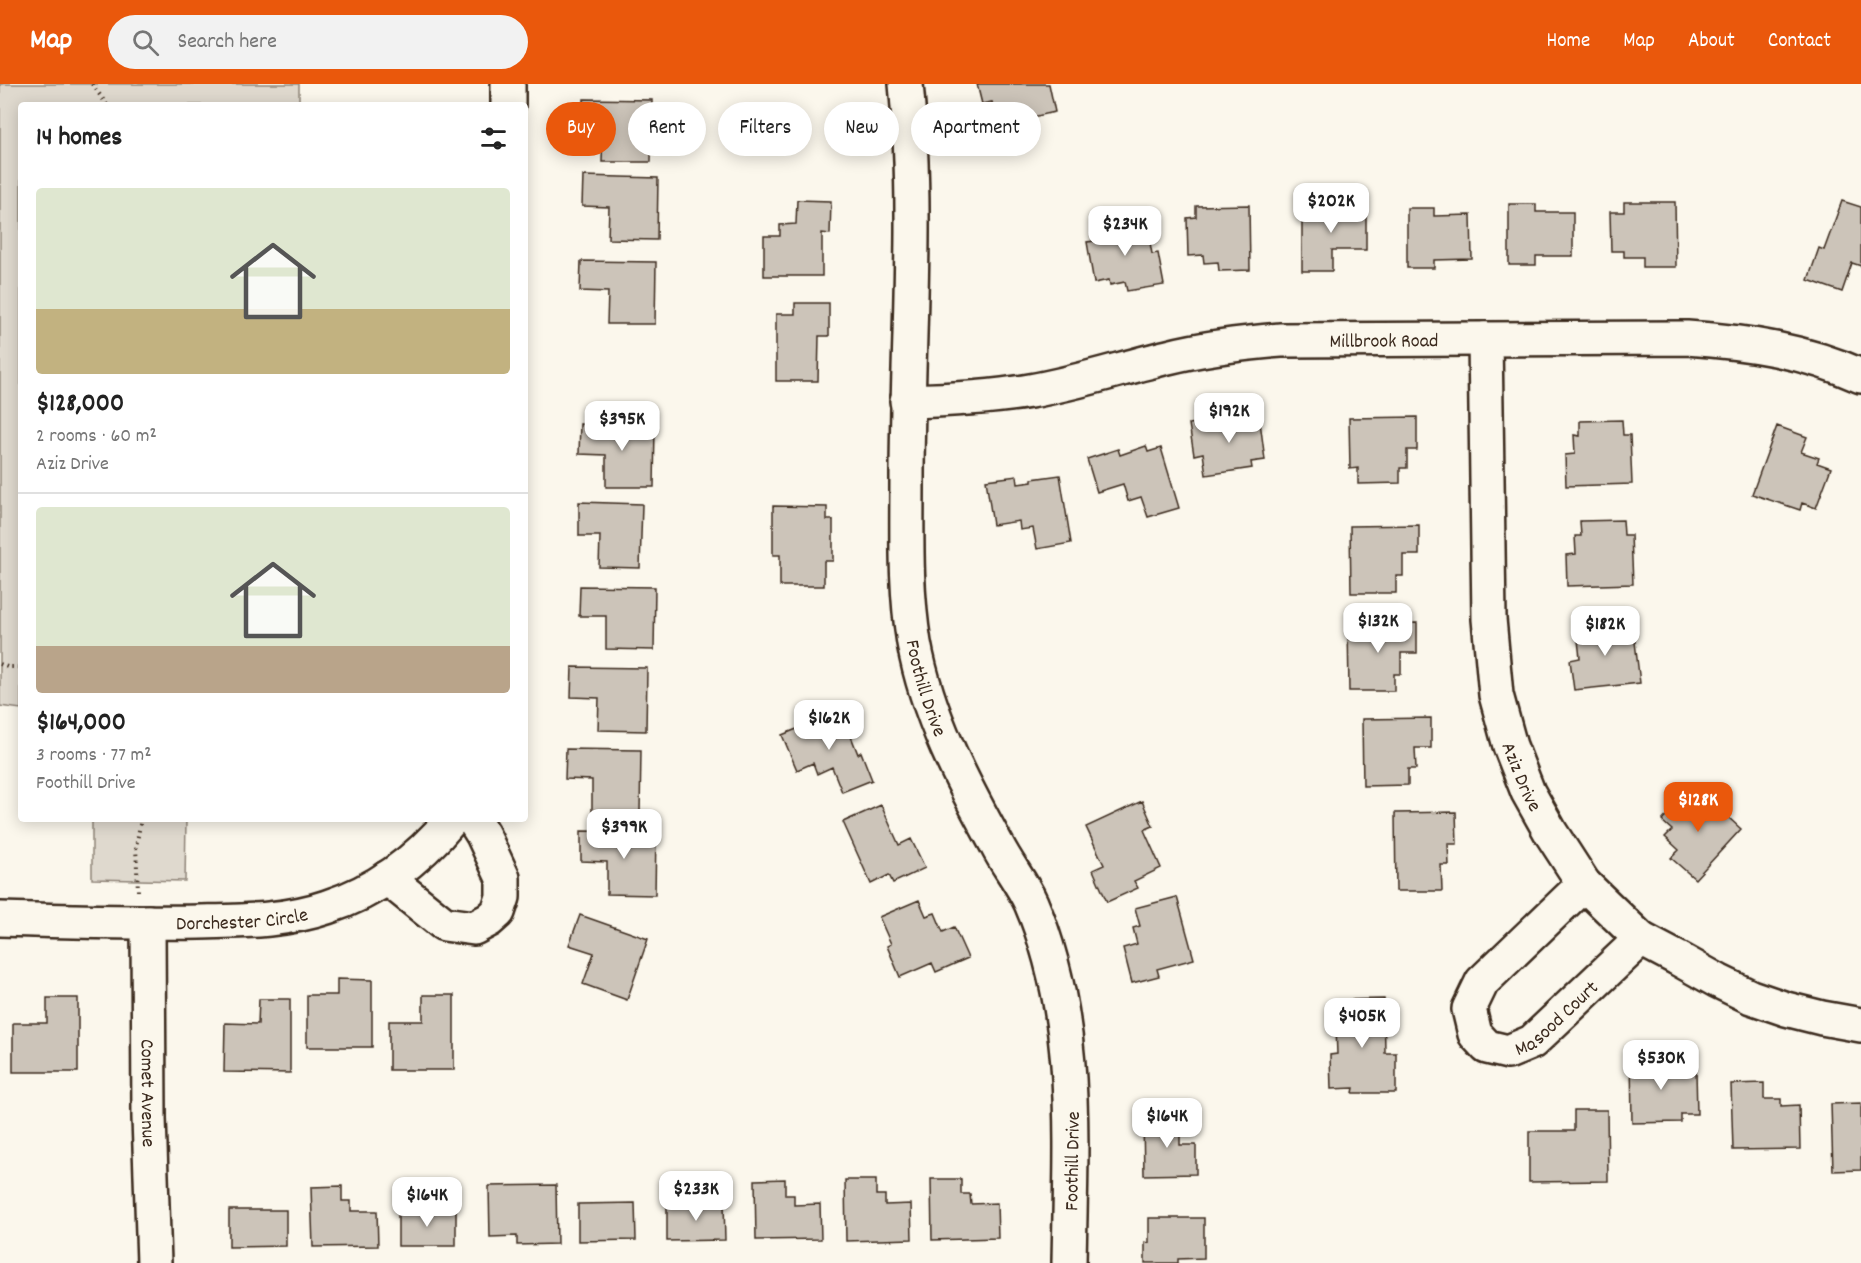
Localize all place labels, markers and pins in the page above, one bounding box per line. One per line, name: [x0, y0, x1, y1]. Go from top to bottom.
pin: $202K: [1289, 183, 1373, 234]
pin: $234K: [1083, 206, 1167, 257]
pin: $192K: [1187, 393, 1271, 444]
pin: $395K: [580, 401, 664, 452]
pin: $132K: [1336, 603, 1420, 654]
pin: $182K: [1563, 606, 1647, 657]
pin: $162K: [787, 700, 871, 751]
pin: $128K: [1656, 782, 1740, 833]
pin: $399K: [582, 809, 666, 860]
pin: $405K: [1320, 998, 1404, 1049]
pin: $530K: [1619, 1040, 1703, 1091]
pin: $164K: [1125, 1098, 1209, 1149]
pin: $233K: [654, 1171, 738, 1222]
pin: $164K: [385, 1177, 469, 1228]

